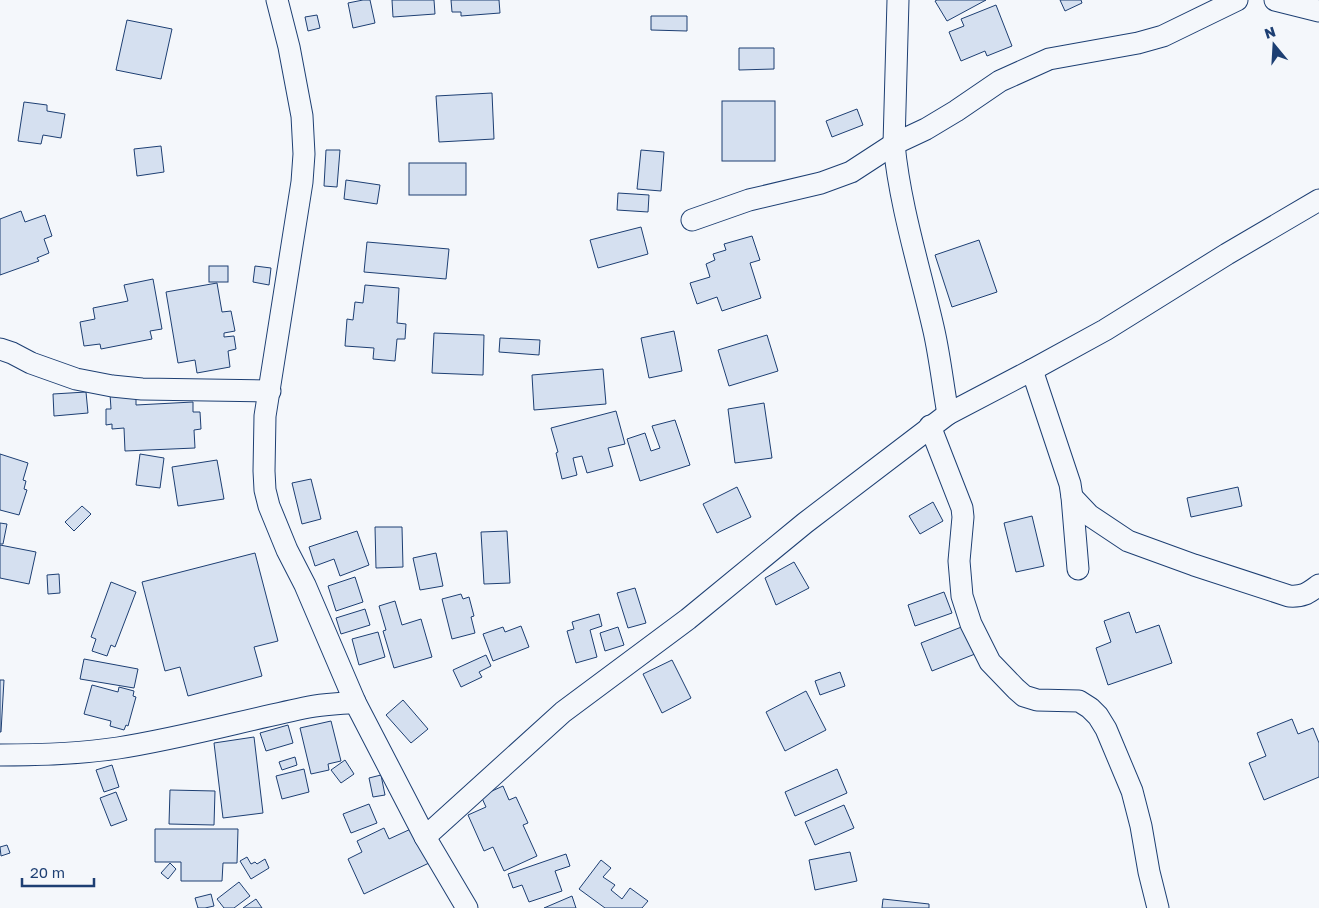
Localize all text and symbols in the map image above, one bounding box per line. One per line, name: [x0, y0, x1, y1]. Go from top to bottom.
north arrow: [1249, 20, 1299, 70]
text: N: [1262, 22, 1278, 42]
scale bar: [22, 856, 95, 888]
text: 20 m: [30, 863, 65, 881]

